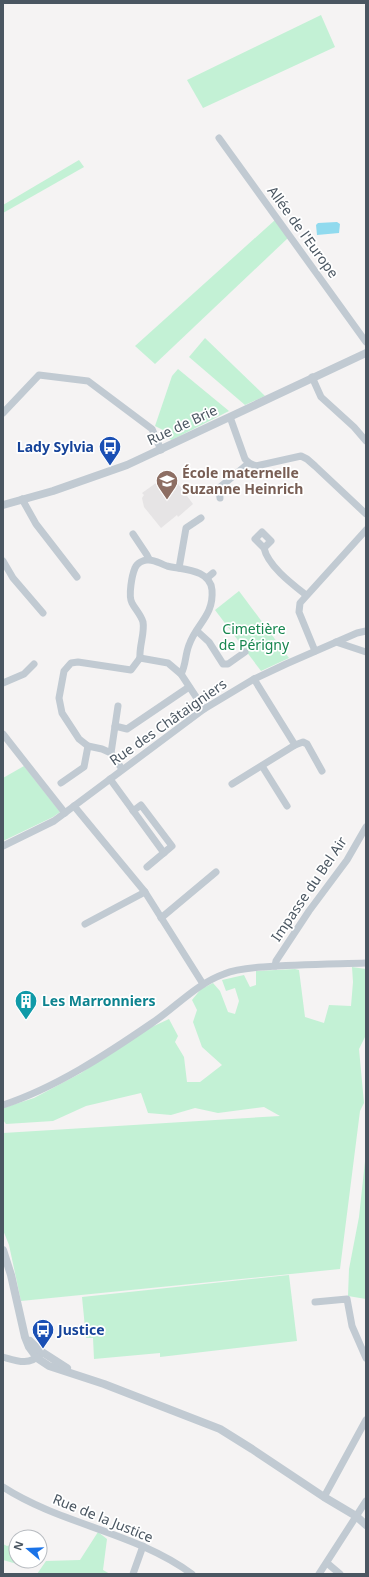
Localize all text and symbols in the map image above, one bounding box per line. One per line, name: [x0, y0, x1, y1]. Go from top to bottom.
street label: Allée de l'Europe: [264, 182, 343, 282]
street label: Rue de Brie: [144, 400, 220, 449]
bus stop icon: Lady Sylvia: [97, 434, 123, 467]
place label: Lady Sylvia: [17, 437, 94, 456]
place label: École maternelle Suzanne Heinrich: [182, 463, 303, 498]
school or university icon: École maternelle Suzanne Heinrich: [154, 468, 180, 501]
park label: Cimetière de Périgny: [219, 619, 290, 654]
street label: Rue des Châtaigniers: [105, 674, 230, 769]
street label: Impasse du Bel Air: [266, 832, 351, 945]
building icon: Les Marronniers: [13, 988, 39, 1021]
place label: Les Marronniers: [42, 991, 155, 1010]
bus stop icon: Justice: [30, 1317, 56, 1350]
place label: Justice: [56, 1320, 105, 1339]
street label: Rue de la Justice: [50, 1489, 156, 1546]
north arrow: [8, 1529, 48, 1569]
text: N: [10, 1539, 27, 1552]

